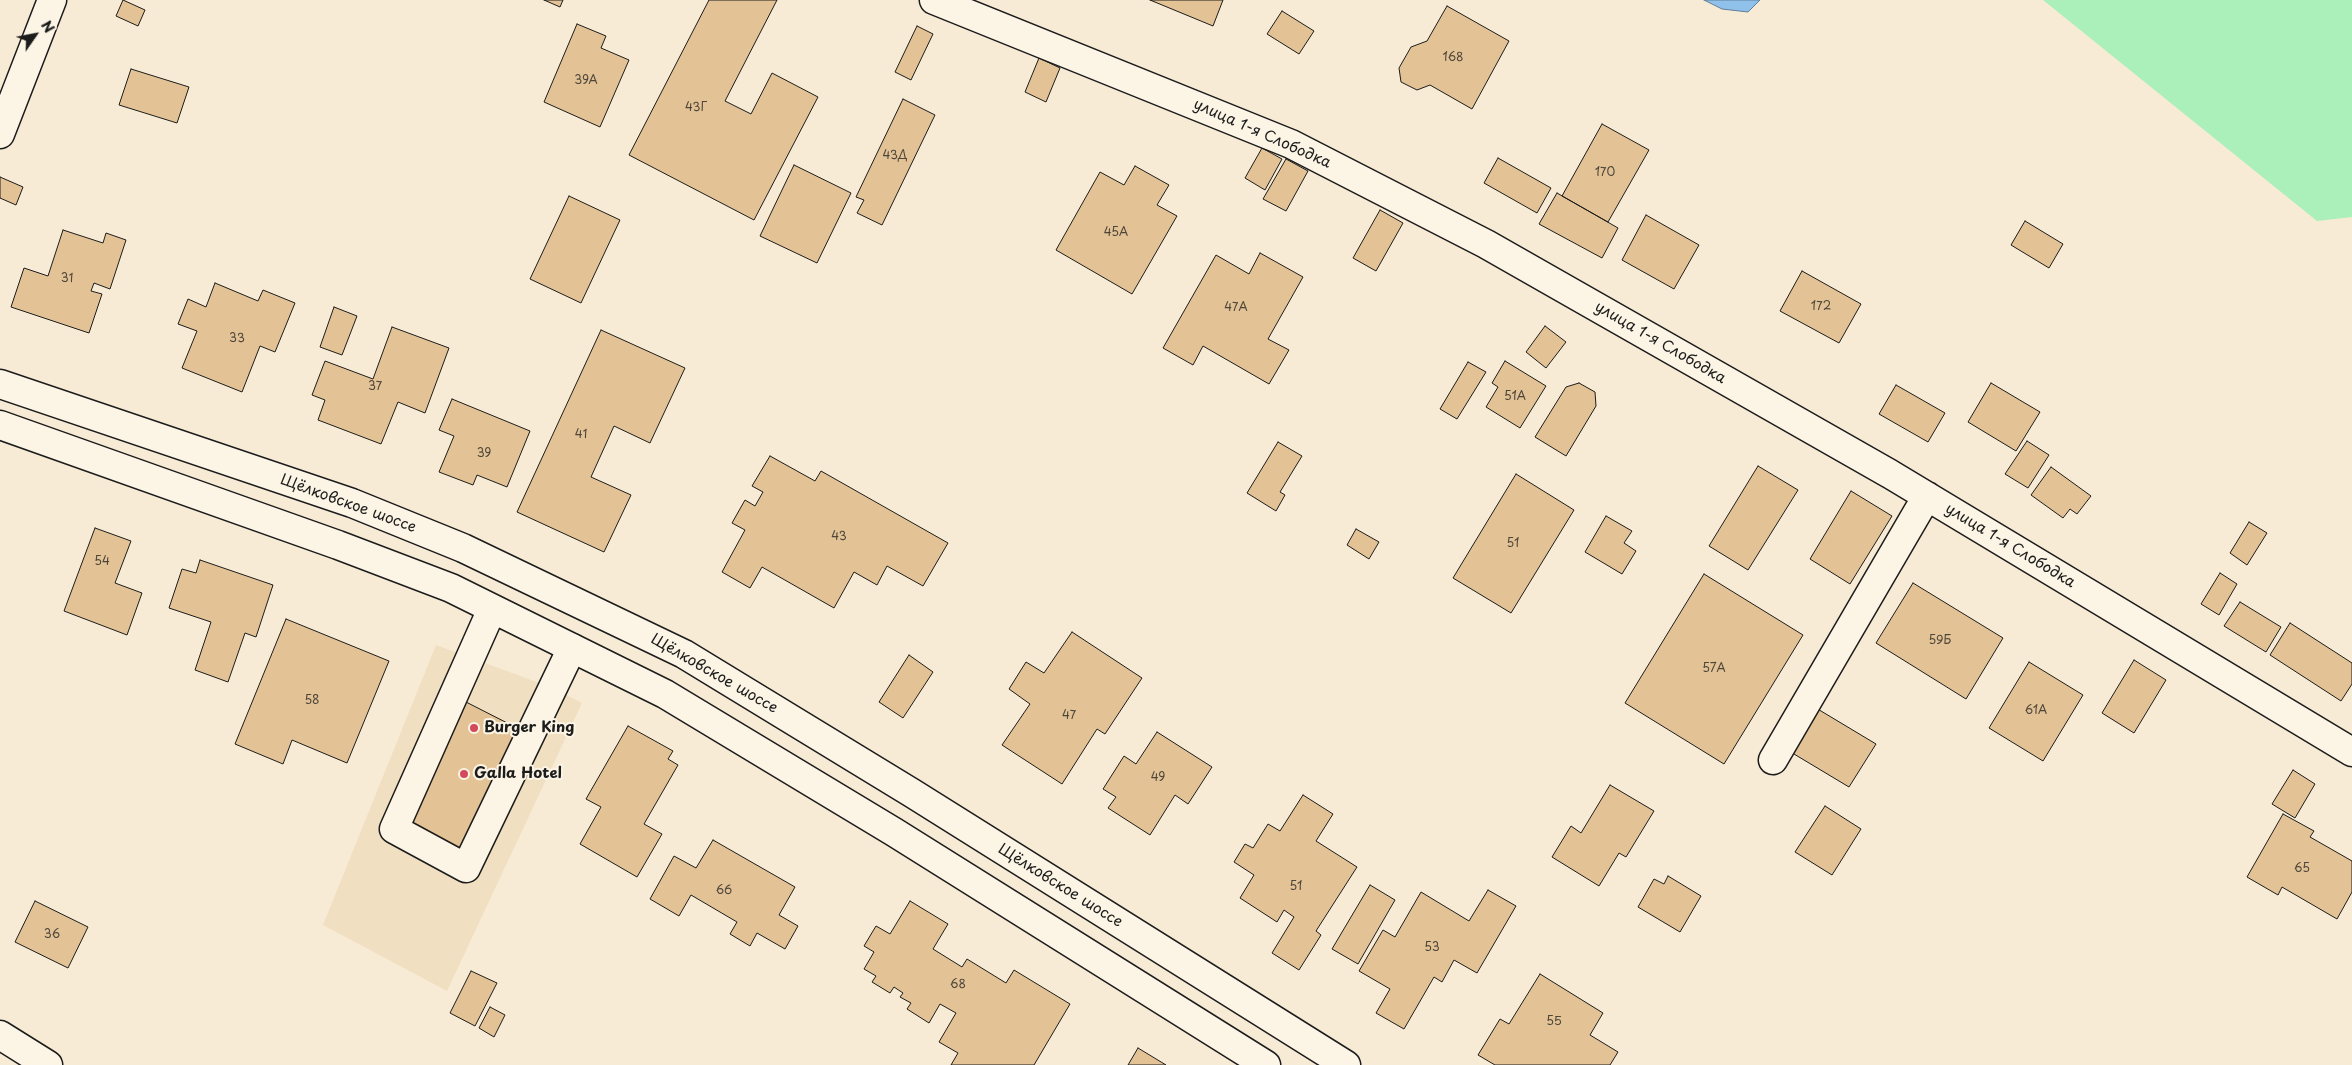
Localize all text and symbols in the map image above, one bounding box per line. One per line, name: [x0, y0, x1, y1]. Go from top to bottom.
north arrow: [10, 10, 60, 60]
text: N: [36, 16, 60, 37]
house number: 168: [1442, 51, 1464, 65]
house number: 39А: [574, 74, 598, 88]
street label: улица 1-я Слободка: [1191, 96, 1333, 172]
house number: 43Г: [685, 101, 707, 115]
house number: 43Д: [883, 149, 907, 163]
house number: 170: [1595, 166, 1615, 180]
house number: 45А: [1104, 226, 1128, 240]
house number: 31: [61, 272, 73, 286]
street label: улица 1-я Слободка: [1591, 298, 1729, 388]
house number: 172: [1811, 300, 1831, 314]
house number: 47А: [1224, 301, 1248, 315]
house number: 33: [229, 332, 245, 346]
house number: 37: [368, 380, 382, 394]
house number: 51А: [1504, 390, 1526, 404]
house number: 41: [575, 428, 587, 442]
house number: 39: [477, 447, 491, 461]
street label: Щёлковское шоссе: [278, 471, 418, 537]
street label: улица 1-я Слободка: [1942, 500, 2078, 592]
house number: 43: [831, 530, 847, 544]
house number: 51: [1507, 537, 1519, 551]
house number: 54: [94, 555, 110, 569]
street label: Щёлковское шоссе: [647, 630, 781, 718]
house number: 59Б: [1929, 634, 1951, 648]
house number: 57А: [1702, 662, 1726, 676]
house number: 58: [304, 694, 320, 708]
house number: 61А: [2025, 704, 2047, 718]
house number: 47: [1062, 709, 1076, 723]
place label: Burger King: [484, 719, 574, 737]
marker: Burger King: [468, 722, 480, 734]
place label: Galla Hotel: [474, 765, 562, 783]
marker: Galla Hotel: [458, 768, 470, 780]
house number: 49: [1151, 771, 1165, 785]
street label: Щёлковское шоссе: [994, 840, 1126, 932]
house number: 65: [2294, 862, 2310, 876]
house number: 51: [1290, 880, 1302, 894]
house number: 66: [716, 884, 732, 898]
house number: 36: [44, 928, 60, 942]
house number: 53: [1424, 941, 1440, 955]
house number: 68: [950, 978, 966, 992]
house number: 55: [1546, 1015, 1562, 1029]

